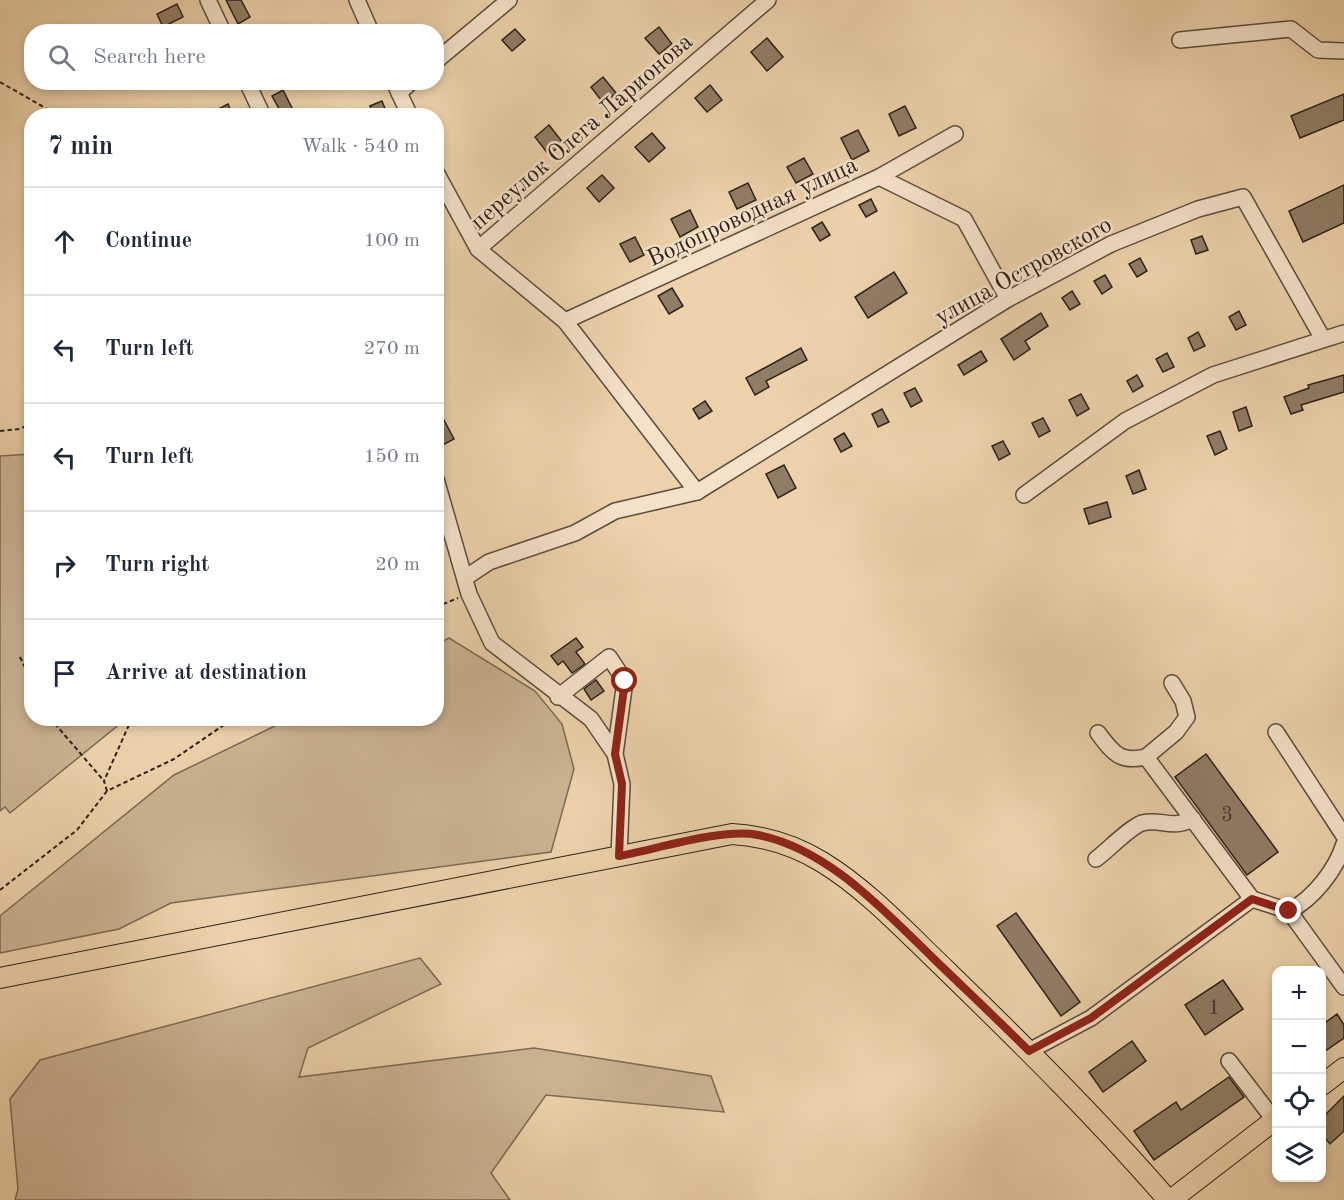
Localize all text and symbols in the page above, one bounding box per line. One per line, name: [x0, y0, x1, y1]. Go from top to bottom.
search box: [24, 24, 444, 90]
street label: переулок Олега Ларионова: [467, 30, 698, 235]
icon: search: [45, 41, 78, 74]
text: Search here: [93, 46, 206, 68]
text: 7 min: [48, 134, 113, 160]
text: Walk · 540 m: [301, 137, 420, 157]
street label: Водопроводная улица: [644, 153, 862, 272]
street label: улица Островского: [932, 213, 1116, 330]
icon: ahead: [48, 225, 81, 258]
text: Continue: [105, 230, 192, 252]
text: 100 m: [364, 231, 420, 251]
icon: left: [48, 333, 81, 366]
text: Turn left: [105, 338, 194, 360]
text: 270 m: [364, 339, 420, 359]
icon: left: [48, 441, 81, 474]
text: Turn left: [105, 446, 194, 468]
text: 150 m: [364, 447, 420, 467]
icon: right: [48, 549, 81, 582]
text: Turn right: [105, 554, 209, 576]
text: 20 m: [375, 555, 420, 575]
icon: arrive: [48, 657, 81, 690]
text: Arrive at destination: [105, 662, 307, 684]
route start: [611, 667, 637, 693]
house number: 3: [1221, 805, 1233, 826]
route end: [1275, 897, 1301, 923]
map controls: [1272, 966, 1326, 1182]
button: +: [1272, 966, 1326, 1020]
house number: 1: [1208, 998, 1220, 1019]
button: −: [1272, 1020, 1326, 1074]
button: locate: [1272, 1074, 1326, 1128]
button: layers: [1272, 1128, 1326, 1182]

